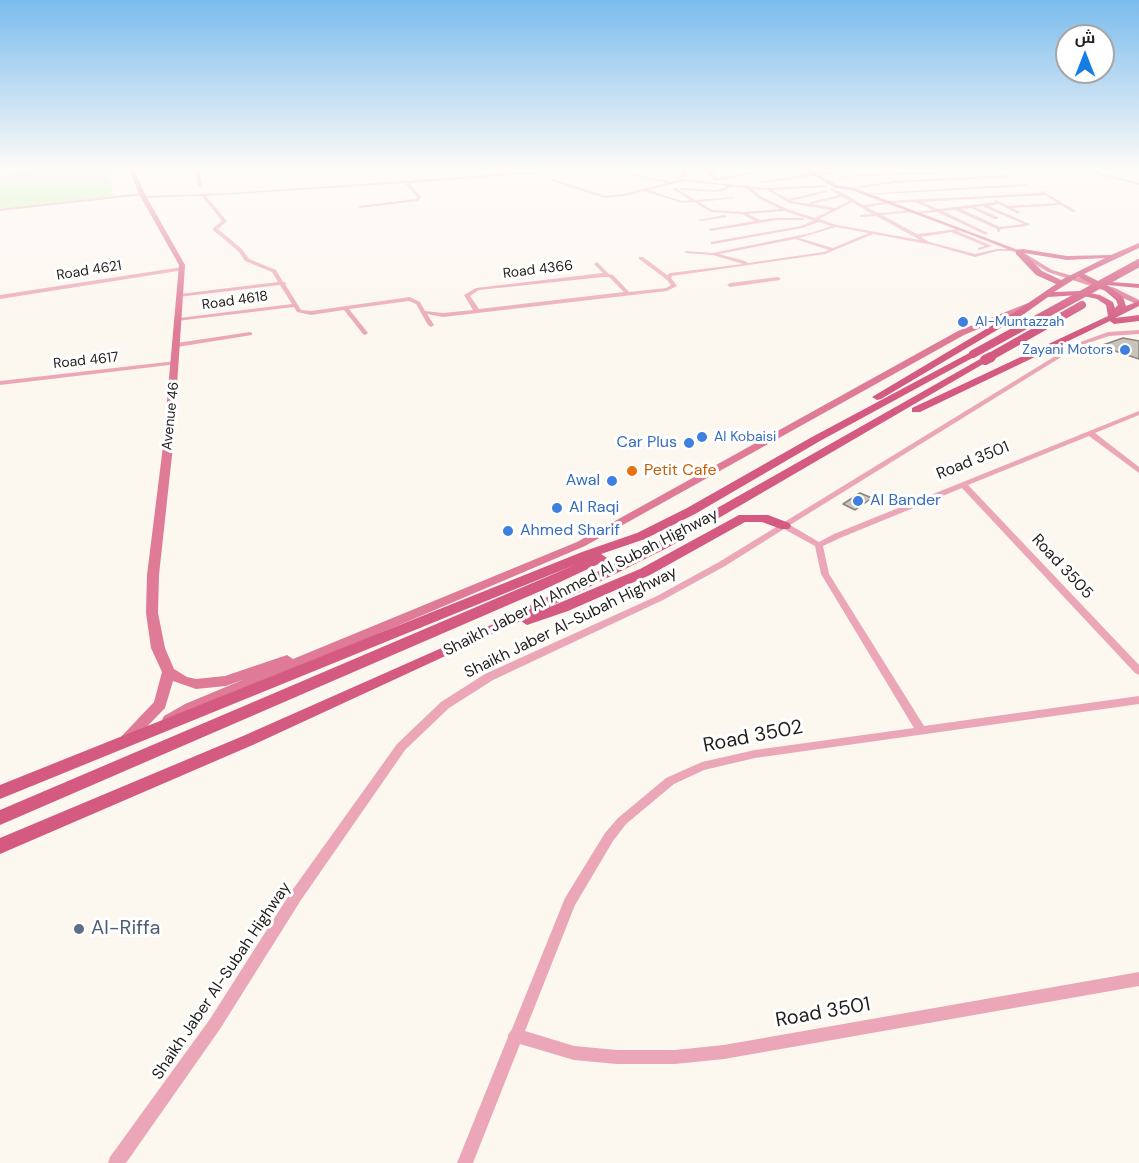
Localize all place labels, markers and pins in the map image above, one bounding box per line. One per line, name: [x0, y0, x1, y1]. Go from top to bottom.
place label: Al-Muntazzah: [975, 314, 1064, 330]
marker: Al-Muntazzah: [956, 315, 970, 329]
place label: Zayani Motors: [1022, 342, 1113, 358]
marker: Zayani Motors: [1118, 343, 1132, 357]
place label: Al Kobaisi: [714, 429, 776, 445]
marker: Al Kobaisi: [695, 430, 709, 444]
place label: Car Plus: [617, 433, 677, 453]
marker: Car Plus: [682, 436, 696, 450]
place label: Petit Cafe: [644, 461, 717, 481]
marker: Petit Cafe: [625, 464, 639, 478]
place label: Awal: [566, 471, 600, 491]
marker: Awal: [605, 474, 619, 488]
place label: Al Bander: [870, 491, 941, 511]
marker: Al Bander: [851, 494, 865, 508]
place label: Al Raqi: [569, 498, 619, 518]
marker: Al Raqi: [550, 501, 564, 515]
place label: Ahmed Sharif: [520, 521, 620, 541]
marker: Ahmed Sharif: [501, 524, 515, 538]
place label: Al-Riffa: [91, 917, 160, 941]
marker: Al-Riffa: [72, 922, 86, 936]

